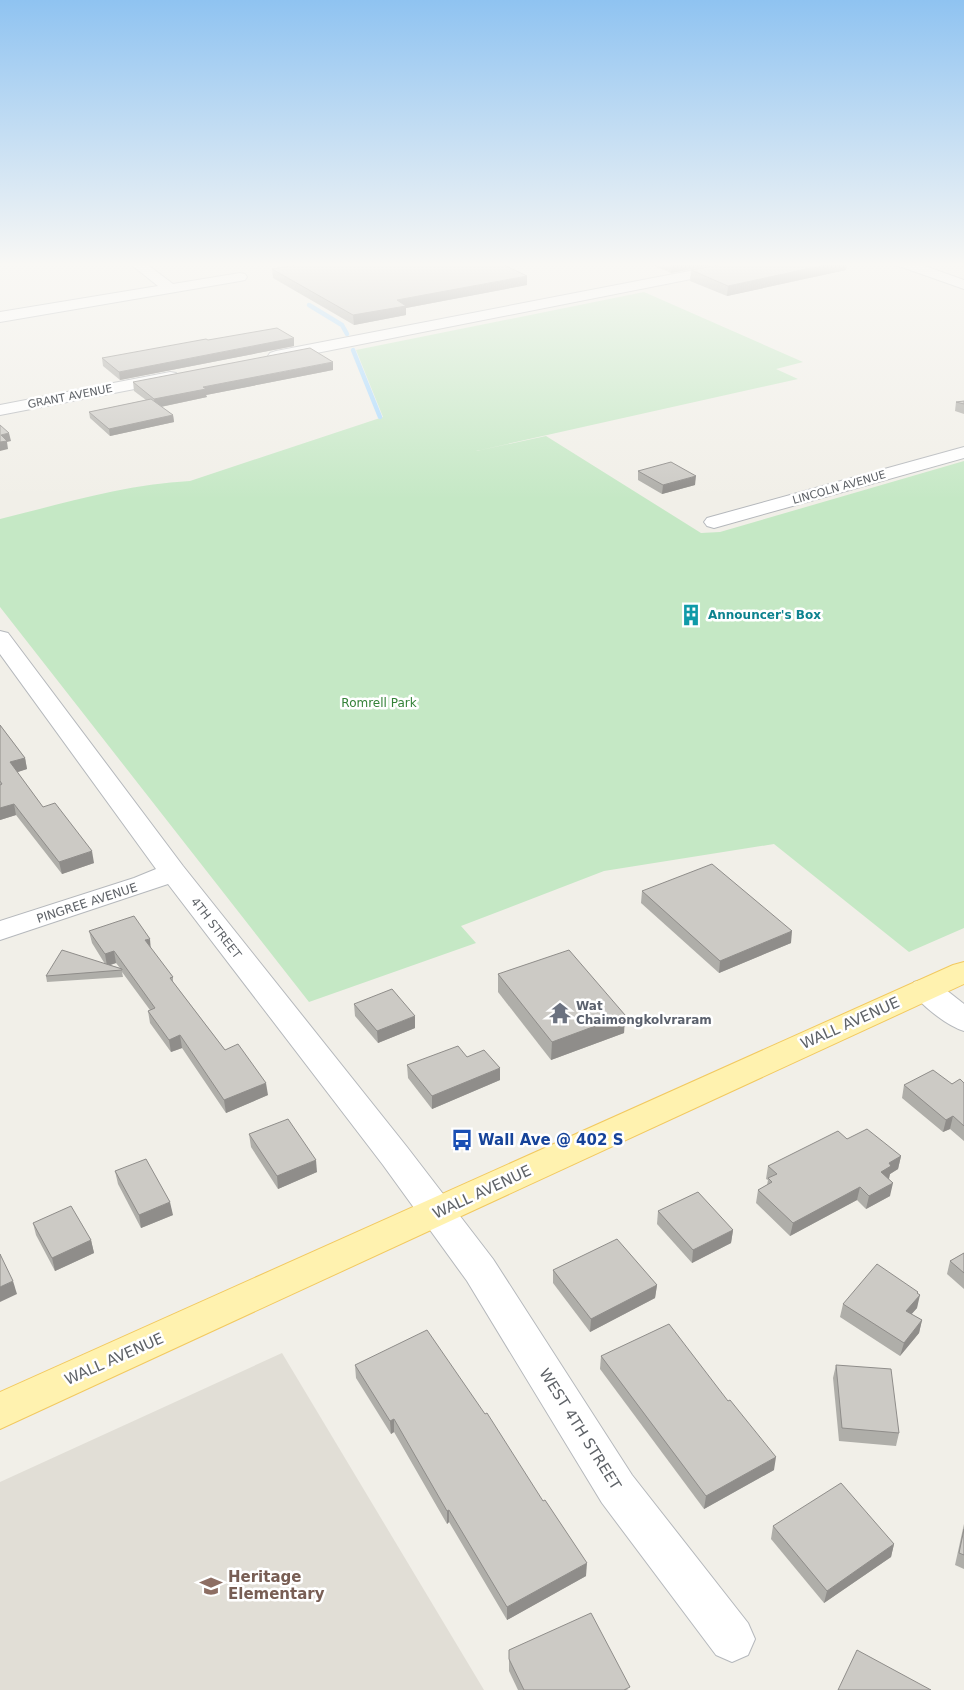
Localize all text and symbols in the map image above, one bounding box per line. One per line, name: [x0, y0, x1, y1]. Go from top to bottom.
street label: GRANT AVENUE: [27, 382, 114, 411]
street label: LINCOLN AVENUE: [791, 468, 887, 507]
building icon: Announcer's Box: [678, 602, 704, 628]
place label: Announcer's Box: [708, 608, 821, 622]
park label: Romrell Park: [341, 696, 417, 710]
street label: PINGREE AVENUE: [35, 880, 139, 926]
street label: 4TH STREET: [188, 895, 245, 962]
street label: WALL AVENUE: [798, 993, 902, 1053]
place label: Wat Chaimongkolvraram: [576, 999, 712, 1027]
temple icon: Wat Chaimongkolvraram: [547, 1000, 573, 1026]
bus stop icon: Wall Ave @ 402 S: [449, 1127, 475, 1153]
place label: Wall Ave @ 402 S: [478, 1131, 623, 1149]
street label: WALL AVENUE: [430, 1161, 534, 1223]
street label: WALL AVENUE: [62, 1329, 166, 1389]
street label: WEST 4TH STREET: [535, 1365, 625, 1494]
place label: Heritage Elementary: [228, 1568, 325, 1603]
school or university icon: Heritage Elementary: [198, 1573, 224, 1599]

